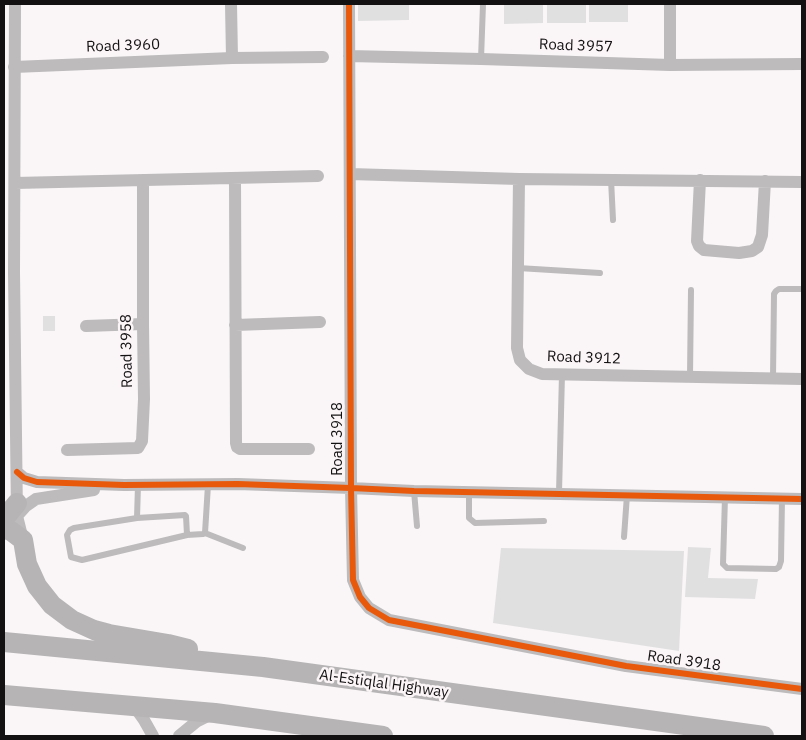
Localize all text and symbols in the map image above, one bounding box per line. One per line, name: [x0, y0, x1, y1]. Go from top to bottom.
street label: Road 3960: [86, 36, 160, 56]
street label: Road 3957: [539, 36, 613, 56]
street label: Road 3958: [117, 314, 137, 388]
street label: Road 3912: [547, 348, 621, 368]
street label: Road 3918: [329, 402, 347, 476]
street label: Road 3918: [646, 647, 722, 675]
street label: Al-Estiqlal Highway: [318, 666, 450, 702]

